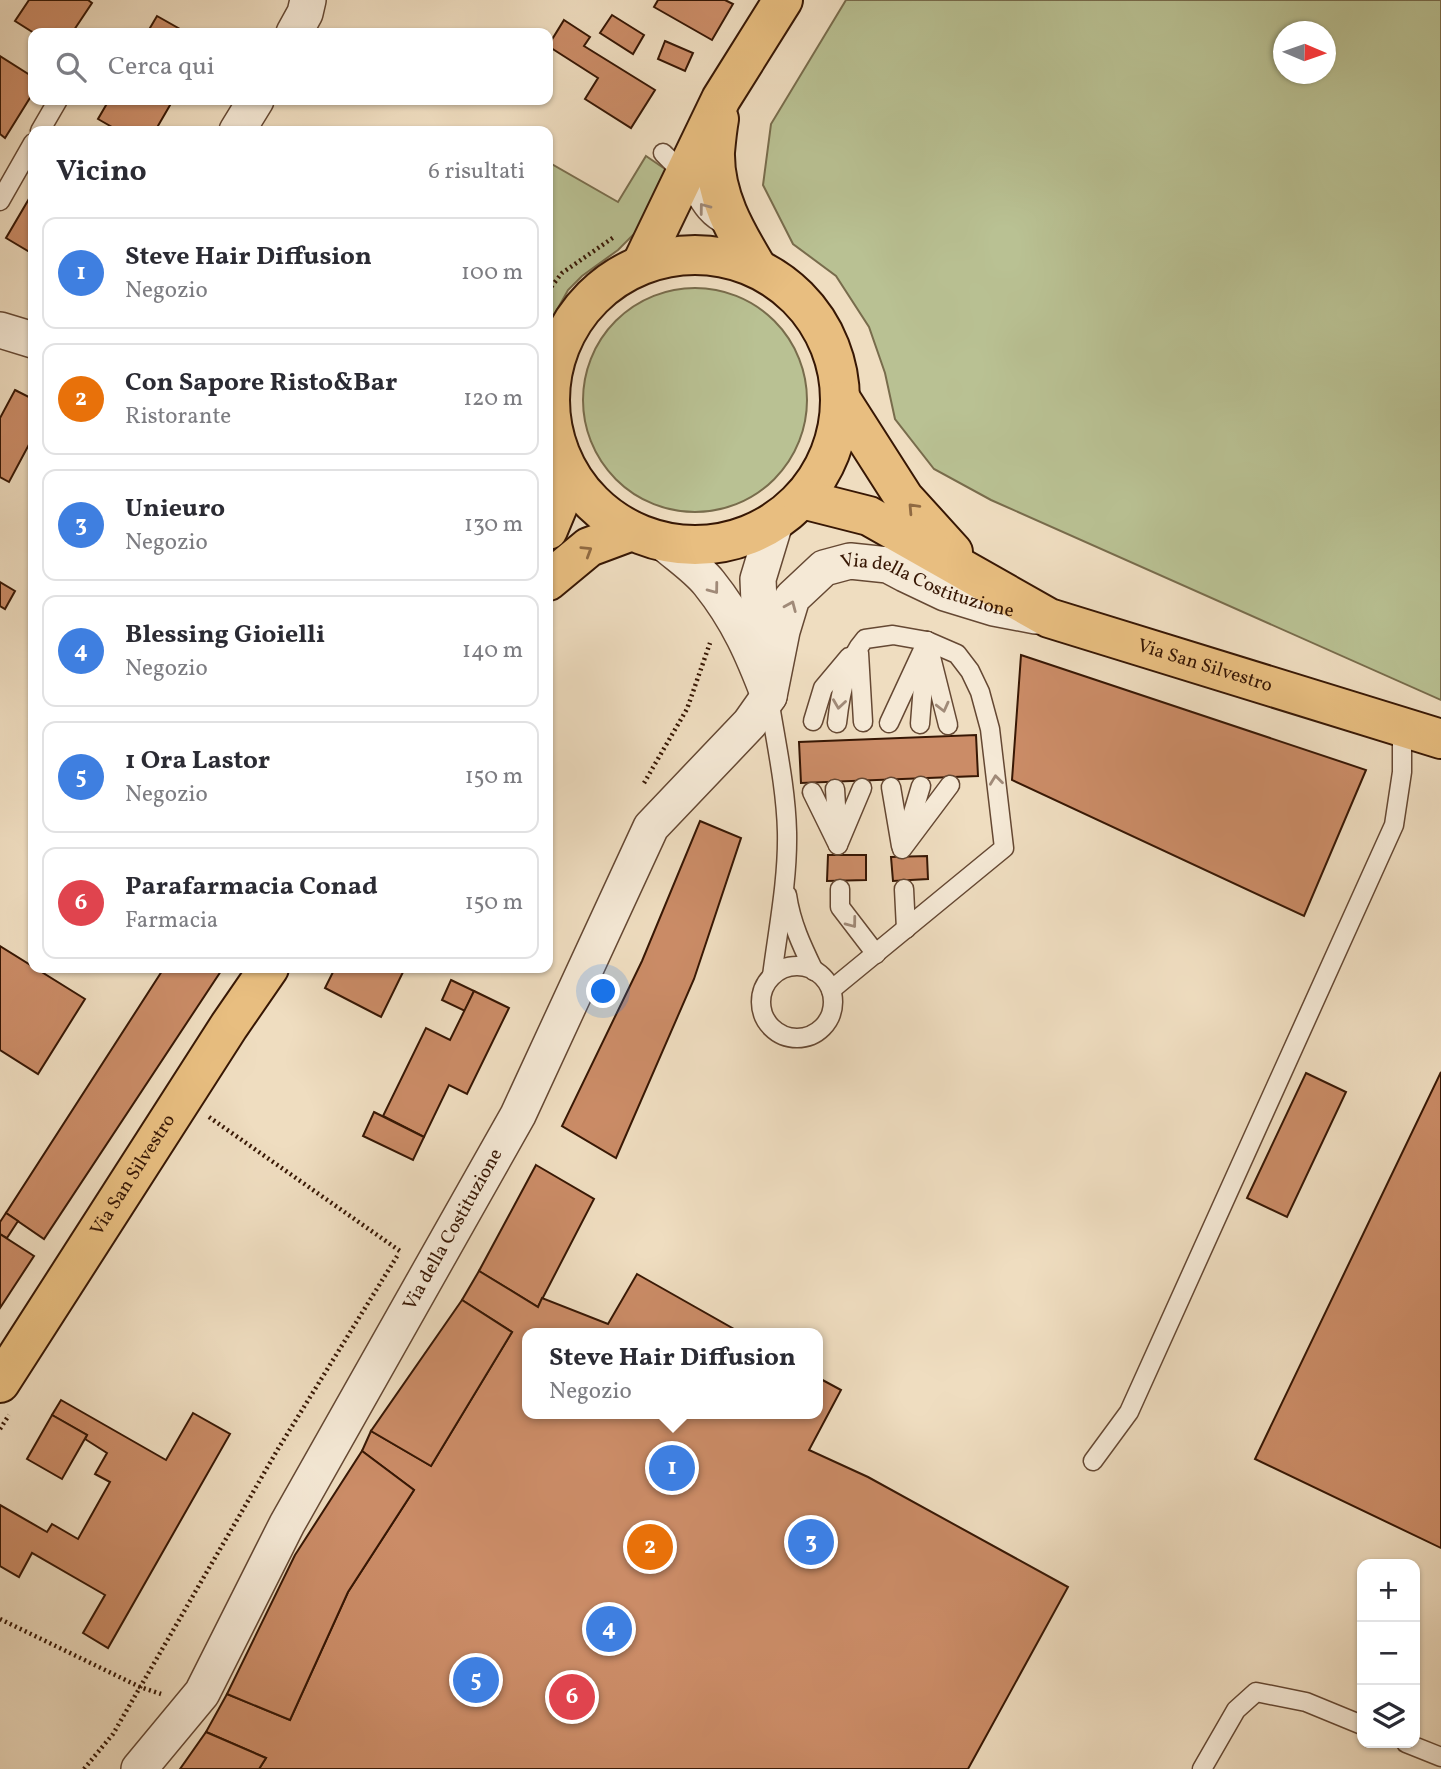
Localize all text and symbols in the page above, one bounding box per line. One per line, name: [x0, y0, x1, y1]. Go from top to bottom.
north arrow: [1273, 21, 1336, 84]
search box: [28, 28, 553, 105]
icon: search: [52, 48, 90, 86]
text: Cerca qui: [108, 49, 215, 85]
text: Vicino: [56, 151, 147, 193]
text: 6 risultati: [428, 156, 525, 188]
one-way arrow: [700, 203, 712, 215]
text: Steve Hair Diffusion: [125, 239, 372, 275]
text: 1: [76, 257, 86, 289]
text: 100 m: [461, 257, 523, 289]
text: Negozio: [125, 275, 208, 307]
text: Con Sapore Risto&Bar: [125, 365, 397, 401]
text: 2: [75, 383, 87, 415]
text: 120 m: [463, 383, 523, 415]
text: Ristorante: [125, 401, 231, 433]
text: Unieuro: [125, 491, 225, 527]
one-way arrow: [909, 503, 921, 516]
text: 3: [75, 509, 87, 541]
text: 130 m: [464, 509, 523, 541]
text: Negozio: [125, 527, 208, 559]
one-way arrow: [579, 546, 592, 559]
street label: Via della Costituzione: [838, 547, 1016, 624]
one-way arrow: [705, 582, 718, 594]
one-way arrow: [783, 601, 797, 613]
text: Blessing Gioielli: [125, 617, 325, 653]
street label: Via San Silvestro: [1134, 633, 1275, 699]
text: 4: [74, 635, 88, 667]
text: 140 m: [462, 635, 523, 667]
text: Negozio: [125, 653, 208, 685]
one-way arrow: [832, 698, 847, 709]
one-way arrow: [935, 701, 949, 713]
text: 1 Ora Lastor: [125, 743, 270, 779]
text: 5: [75, 761, 87, 793]
text: 150 m: [465, 761, 523, 793]
one-way arrow: [988, 775, 1003, 786]
text: Negozio: [125, 779, 208, 811]
text: Parafarmacia Conad: [125, 869, 378, 905]
text: 6: [75, 887, 87, 919]
text: 150 m: [465, 887, 523, 919]
text: Farmacia: [125, 905, 218, 937]
one-way arrow: [844, 915, 857, 928]
your location: [586, 974, 620, 1008]
street label: Via San Silvestro: [85, 1109, 182, 1241]
street label: Via della Costituzione: [397, 1144, 509, 1315]
popup: [522, 1328, 823, 1419]
text: Steve Hair Diffusion: [549, 1340, 796, 1376]
text: Negozio: [549, 1376, 632, 1408]
pin: 1: [649, 1442, 695, 1494]
pin: 3: [788, 1516, 834, 1568]
pin: 2: [627, 1521, 673, 1573]
map controls: [1357, 1559, 1420, 1748]
button: +: [1357, 1559, 1420, 1622]
pin: 4: [586, 1603, 632, 1655]
button: −: [1357, 1622, 1420, 1685]
pin: 5: [453, 1654, 499, 1706]
pin: 6: [549, 1671, 595, 1723]
button: layers: [1357, 1685, 1420, 1748]

